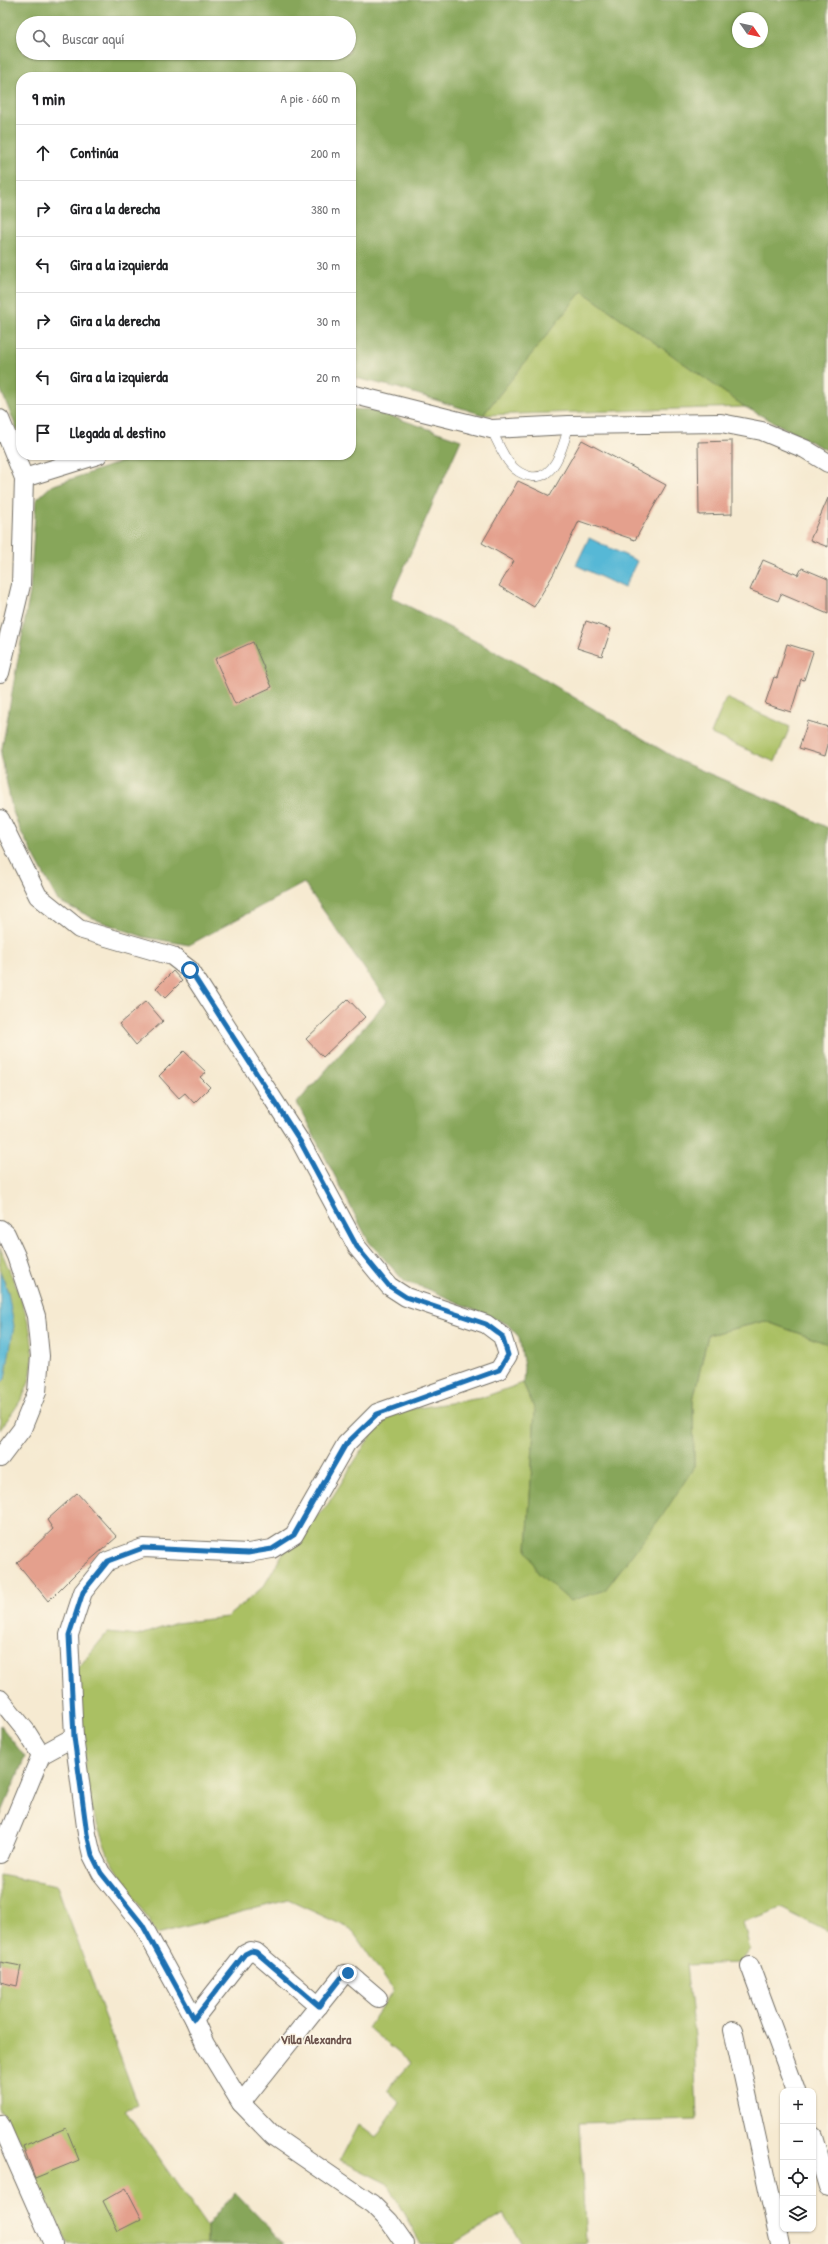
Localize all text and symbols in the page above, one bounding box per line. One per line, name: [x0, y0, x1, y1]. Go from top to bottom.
north arrow: [732, 12, 768, 48]
search box: [16, 16, 356, 60]
icon: search: [30, 27, 52, 49]
text: Buscar aquí: [62, 28, 125, 49]
text: 9 min: [32, 87, 65, 110]
text: A pie · 660 m: [280, 89, 340, 107]
icon: ahead: [32, 142, 54, 164]
text: Continúa: [70, 142, 118, 163]
text: 200 m: [310, 144, 340, 162]
icon: right: [32, 198, 54, 220]
text: Gira a la derecha: [70, 198, 160, 219]
text: 380 m: [311, 200, 340, 218]
icon: left: [32, 254, 54, 276]
text: Gira a la izquierda: [70, 254, 168, 275]
text: 30 m: [317, 256, 340, 274]
icon: right: [32, 310, 54, 332]
text: Gira a la derecha: [70, 310, 160, 331]
text: 30 m: [317, 312, 340, 330]
icon: left: [32, 366, 54, 388]
text: Gira a la izquierda: [70, 366, 168, 387]
text: 20 m: [316, 368, 340, 386]
icon: arrive: [32, 422, 54, 444]
text: Llegada al destino: [70, 422, 166, 443]
route start: [181, 961, 199, 979]
route end: [339, 1964, 357, 1982]
district label: Villa Alexandra: [281, 2030, 352, 2048]
map controls: [780, 2088, 816, 2232]
button: +: [780, 2088, 816, 2124]
button: −: [780, 2124, 816, 2160]
button: locate: [780, 2160, 816, 2196]
button: layers: [780, 2196, 816, 2232]

